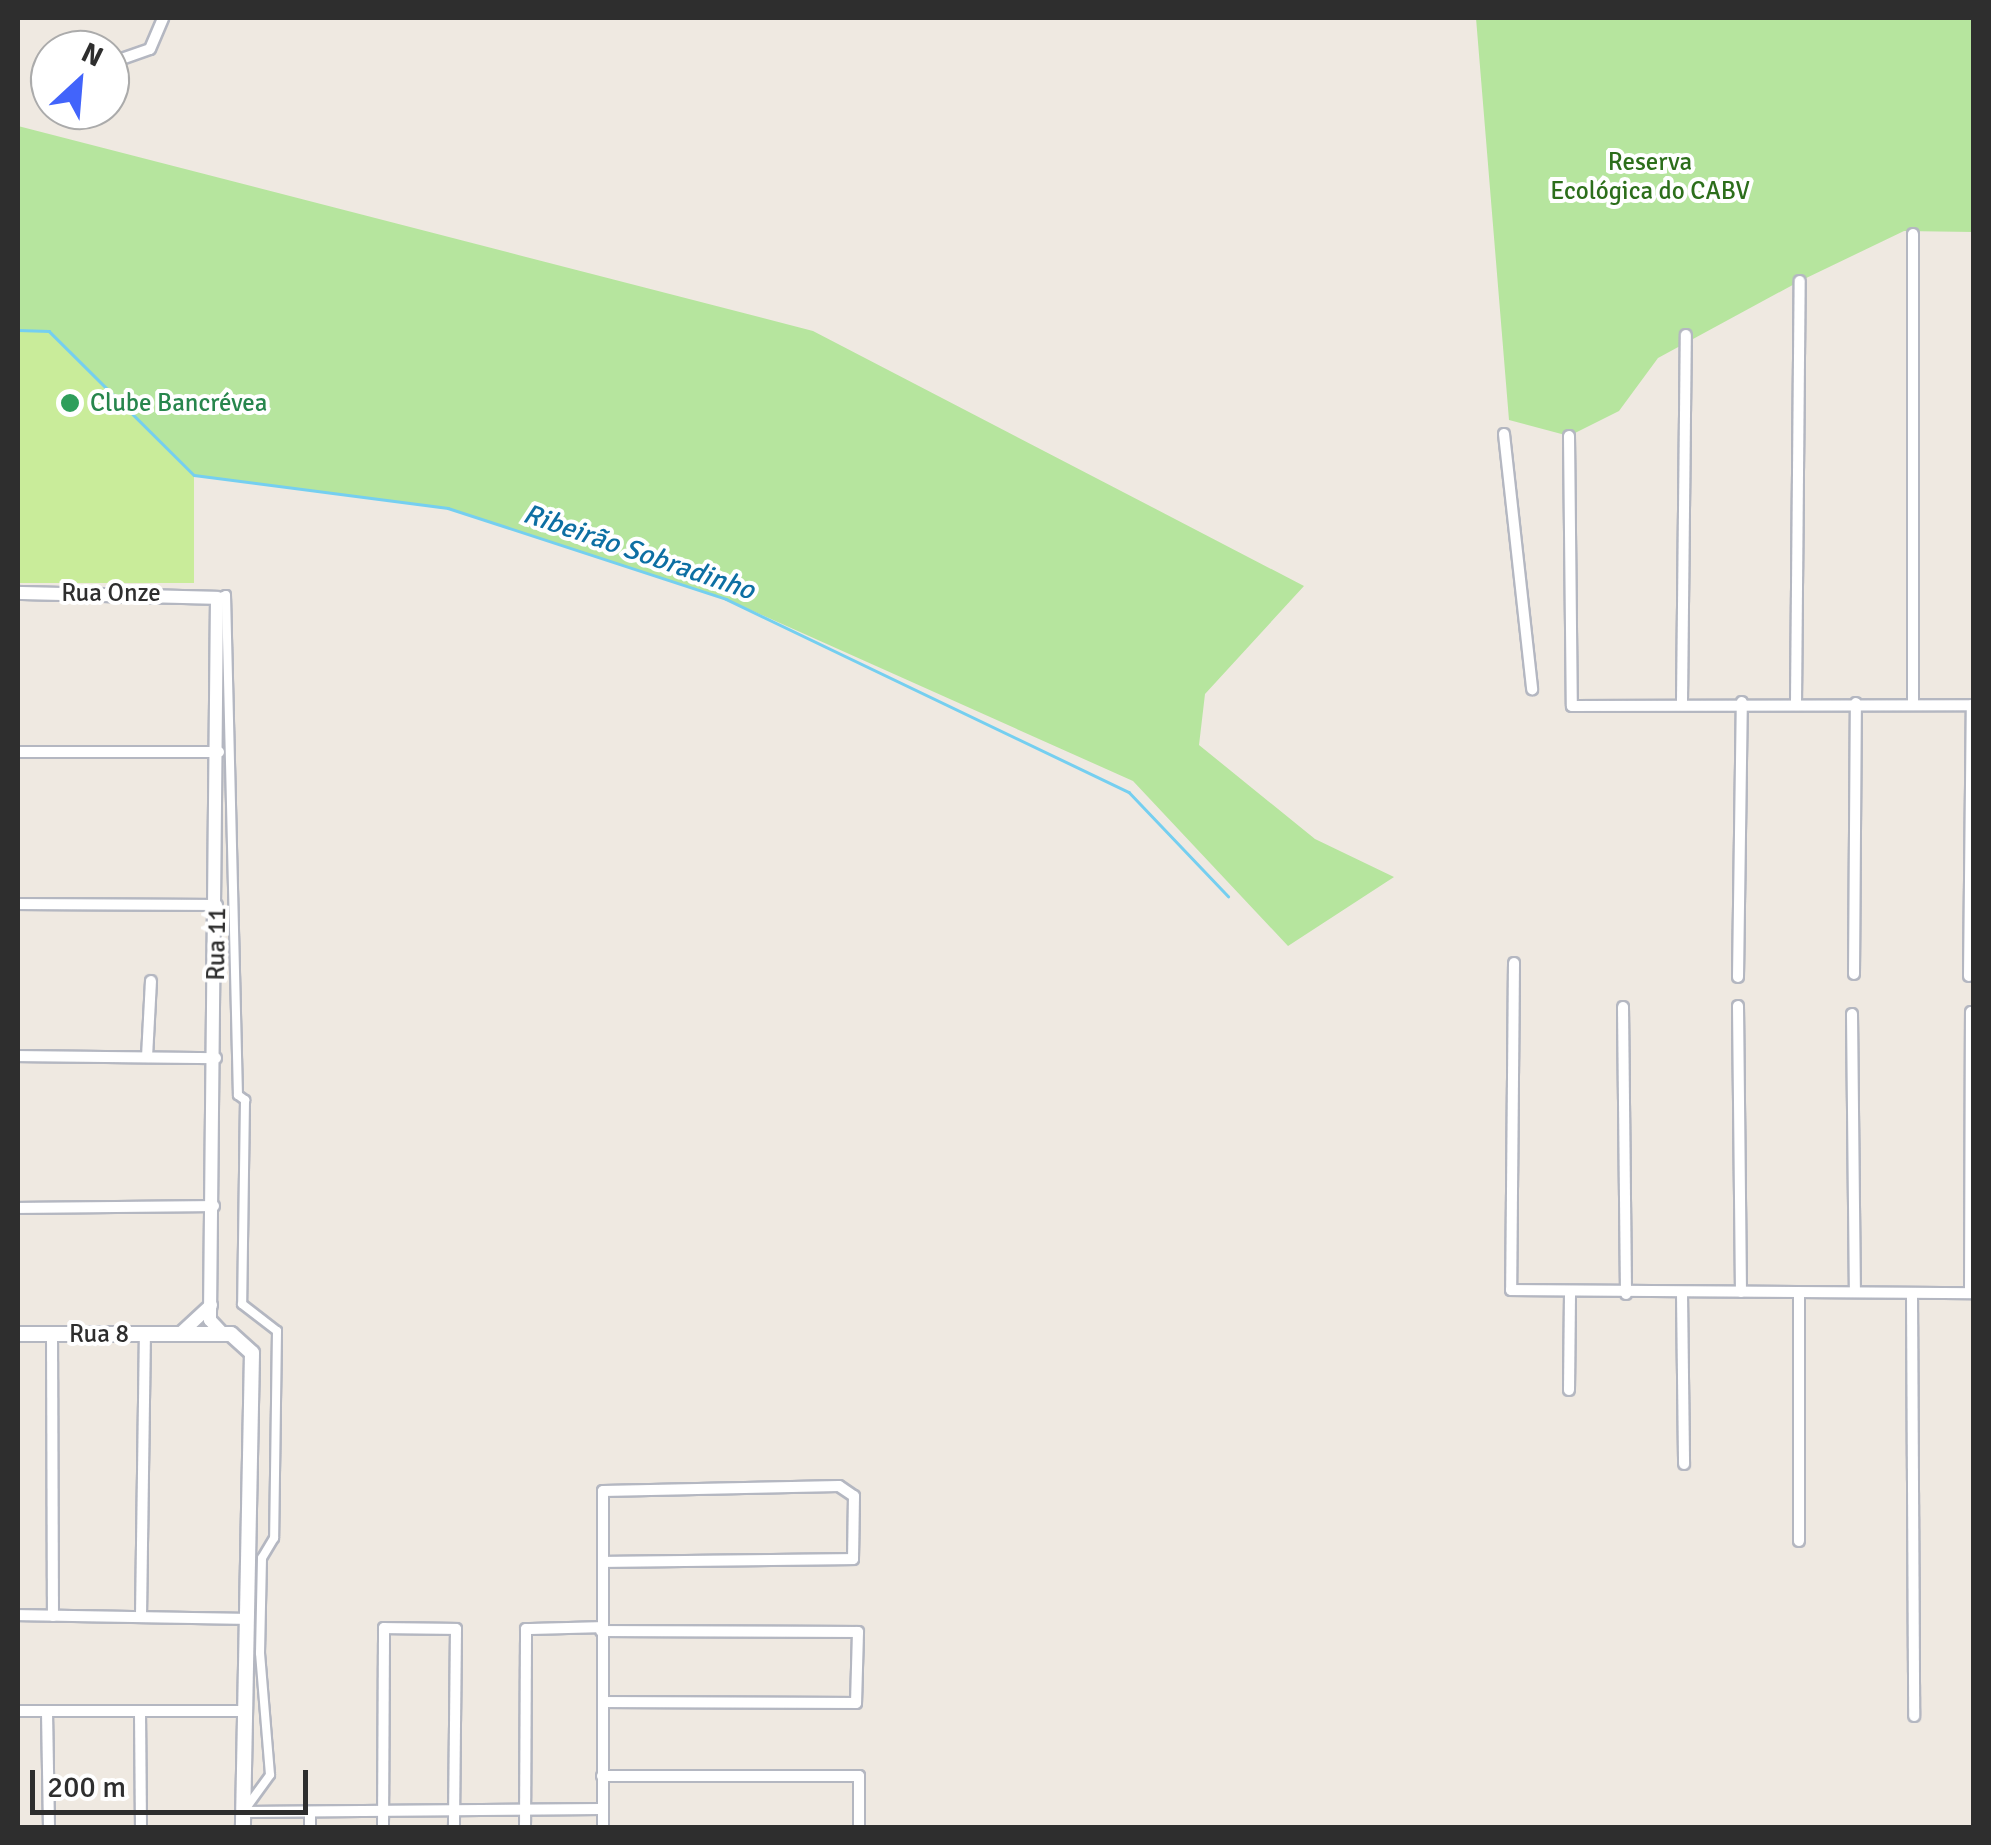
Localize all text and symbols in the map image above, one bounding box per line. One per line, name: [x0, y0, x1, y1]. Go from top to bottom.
north arrow: [30, 30, 130, 130]
text: N: [76, 35, 108, 74]
park label: Reserva Ecológica do CABV: [1550, 148, 1750, 207]
place label: Clube Bancrévea: [90, 388, 267, 418]
marker: Clube Bancrévea: [59, 392, 81, 414]
water label: Ribeirão Sobradinho: [519, 497, 759, 607]
street label: Rua Onze: [61, 578, 161, 608]
street label: Rua 11: [201, 907, 233, 981]
street label: Rua 8: [69, 1319, 129, 1349]
scale bar: [35, 1750, 312, 1812]
text: 200 m: [47, 1769, 126, 1806]

